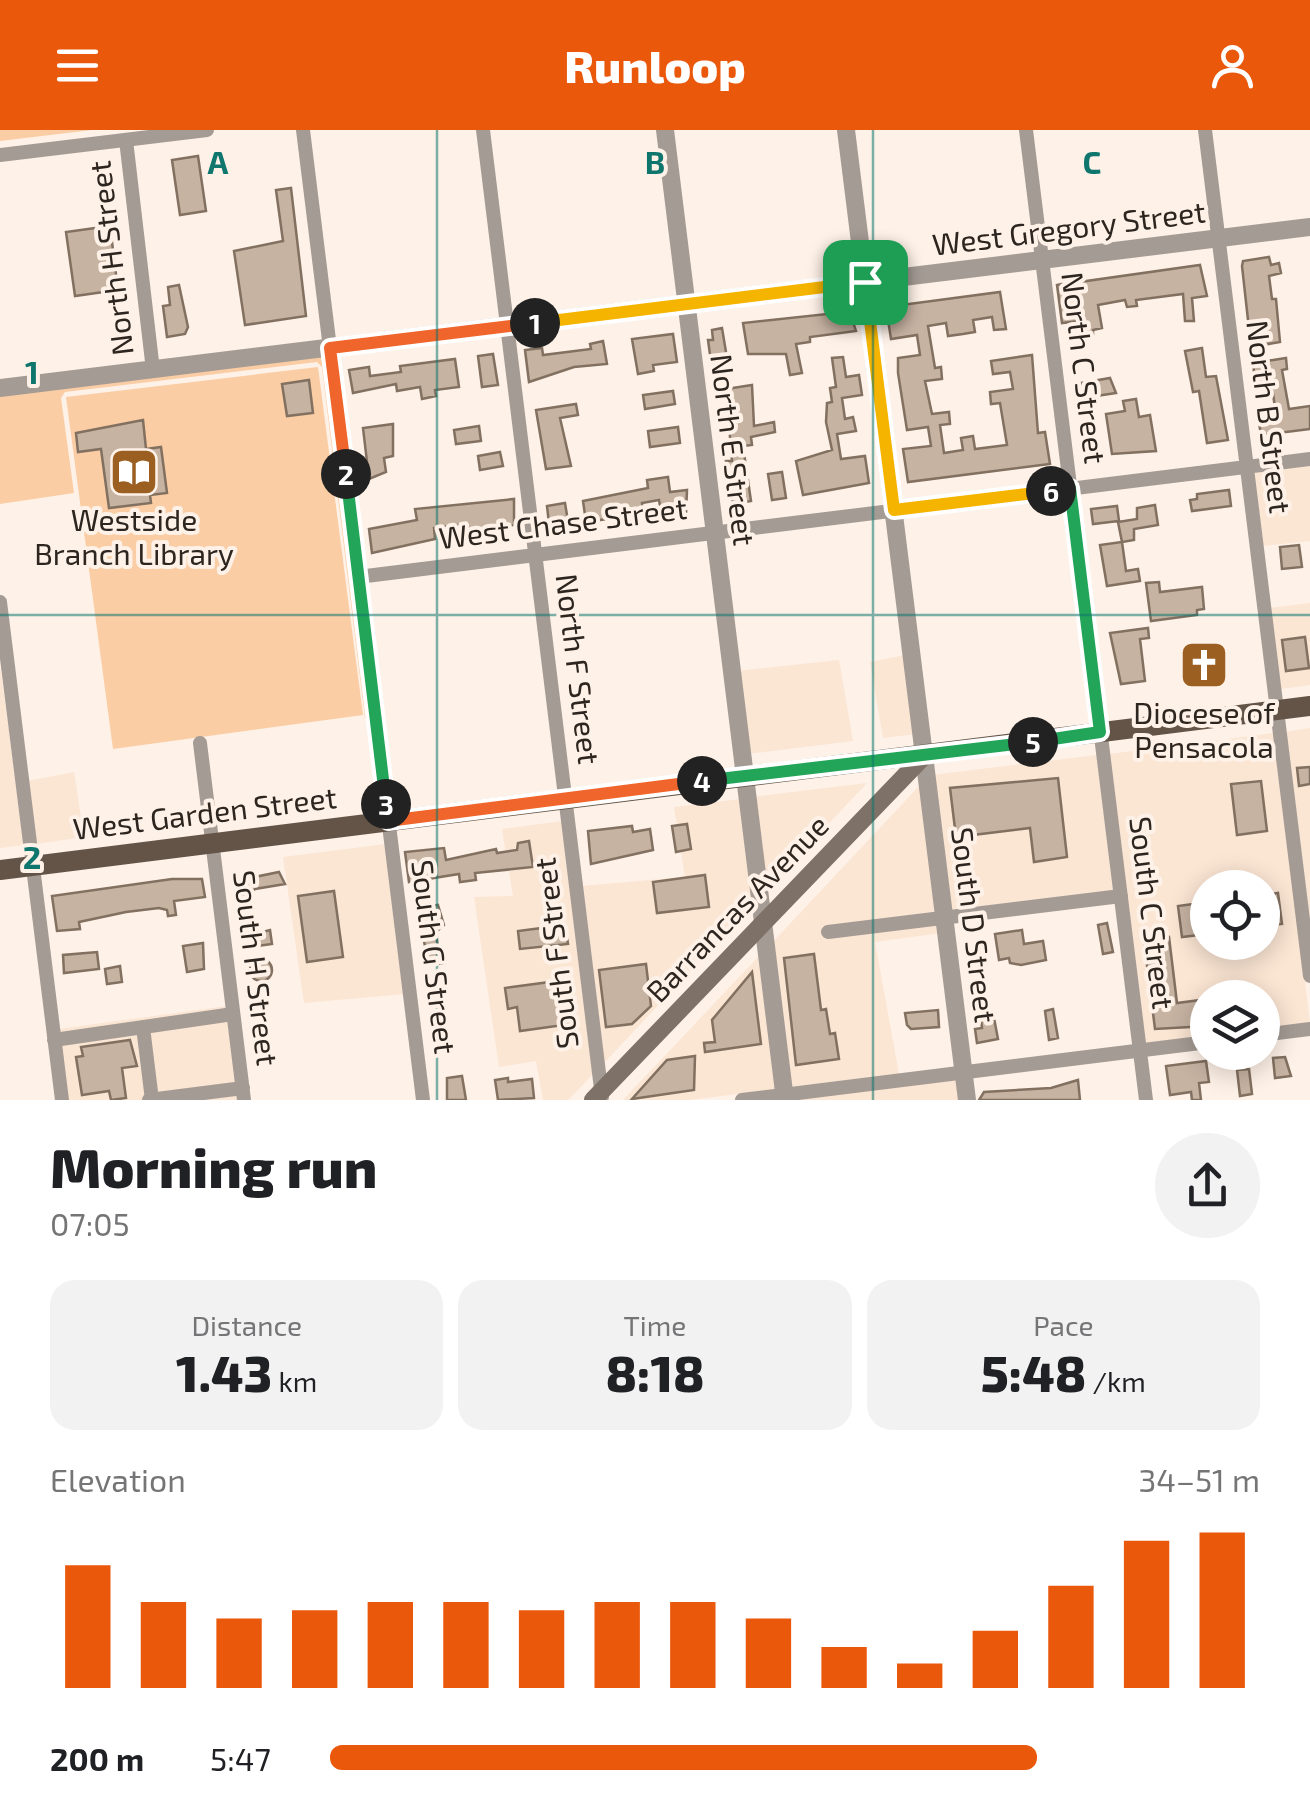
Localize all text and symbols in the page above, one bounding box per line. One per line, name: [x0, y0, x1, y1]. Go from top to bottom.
icon: menu: [50, 38, 105, 93]
text: Runloop: [564, 38, 746, 92]
icon: person: [1205, 38, 1260, 93]
text: A: [208, 142, 229, 180]
text: B: [645, 142, 665, 180]
text: C: [1083, 142, 1101, 180]
street label: North H Street: [80, 159, 140, 358]
street label: West Gregory Street: [930, 192, 1207, 262]
pin: [823, 240, 908, 325]
icon: arrive: [838, 255, 893, 310]
street label: North C Street: [1055, 270, 1115, 466]
pin: 1: [510, 298, 560, 348]
text: 1: [529, 306, 541, 340]
street label: North B Street: [1240, 318, 1300, 515]
text: 1: [25, 352, 39, 390]
street label: North E Street: [704, 352, 764, 548]
library icon: Westside Branch Library: [108, 446, 160, 498]
pin: 2: [321, 449, 371, 499]
text: 2: [338, 457, 354, 491]
pin: 6: [1026, 466, 1076, 516]
text: 6: [1043, 474, 1059, 508]
street label: West Chase Street: [437, 489, 689, 555]
place label: Westside Branch Library: [34, 501, 234, 571]
street label: North F Street: [549, 572, 609, 766]
church icon: Diocese of Pensacola: [1178, 639, 1230, 691]
place label: Diocese of Pensacola: [1133, 694, 1275, 764]
pin: 5: [1008, 717, 1058, 767]
text: 5: [1025, 725, 1041, 759]
pin: 4: [677, 756, 727, 806]
text: 4: [693, 764, 711, 798]
street label: West Garden Street: [71, 778, 339, 846]
pin: 3: [361, 779, 411, 829]
text: 3: [378, 787, 394, 821]
street label: Barrancas Avenue: [638, 807, 835, 1009]
street label: South C Street: [1123, 814, 1183, 1011]
street label: South D Street: [945, 825, 1005, 1024]
text: 2: [23, 837, 41, 875]
street label: South F Street: [525, 856, 585, 1051]
street label: South G Street: [405, 858, 465, 1056]
street label: South H Street: [227, 868, 287, 1068]
map controls: [1190, 870, 1280, 1070]
button: locate: [1190, 870, 1280, 960]
button: layers: [1190, 980, 1280, 1070]
text: Morning run: [50, 1133, 378, 1199]
button: share: [1155, 1133, 1260, 1238]
text: 07:05: [50, 1204, 130, 1242]
text: Distance: [191, 1308, 302, 1342]
text: Time: [624, 1308, 686, 1342]
text: Pace: [1033, 1308, 1093, 1342]
text: 1.43: [176, 1342, 272, 1402]
text: 8:18: [605, 1342, 705, 1402]
text: 5:48: [981, 1342, 1086, 1402]
text: km: [272, 1364, 317, 1398]
text: /km: [1086, 1364, 1146, 1398]
text: Elevation: [50, 1460, 186, 1498]
text: 34–51 m: [1139, 1460, 1260, 1498]
text: 200 m: [50, 1739, 144, 1777]
text: 5:47: [210, 1739, 271, 1777]

